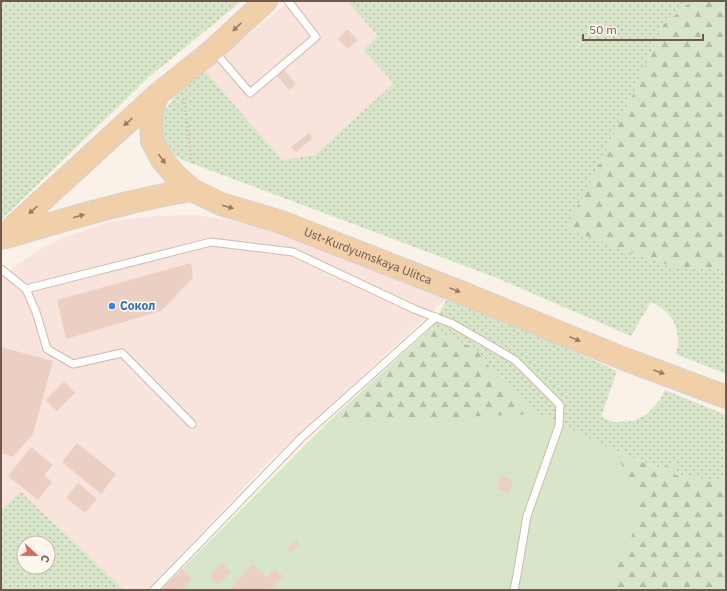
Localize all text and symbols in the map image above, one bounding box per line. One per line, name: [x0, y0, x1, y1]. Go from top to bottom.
scale bar: [583, 16, 703, 42]
text: 50 m: [589, 22, 617, 37]
one-way arrow: [232, 23, 242, 32]
one-way arrow: [123, 117, 134, 126]
one-way arrow: [158, 154, 166, 164]
one-way arrow: [222, 204, 234, 210]
one-way arrow: [27, 205, 38, 214]
one-way arrow: [74, 213, 86, 219]
street label: Ust-Kurdyumskaya Ulitca: [302, 224, 435, 288]
one-way arrow: [449, 287, 461, 293]
place label: Сокол: [120, 298, 155, 313]
marker: Сокол: [107, 301, 117, 311]
one-way arrow: [569, 336, 580, 342]
one-way arrow: [653, 369, 665, 375]
north arrow: [16, 535, 56, 575]
text: С: [37, 553, 53, 565]

